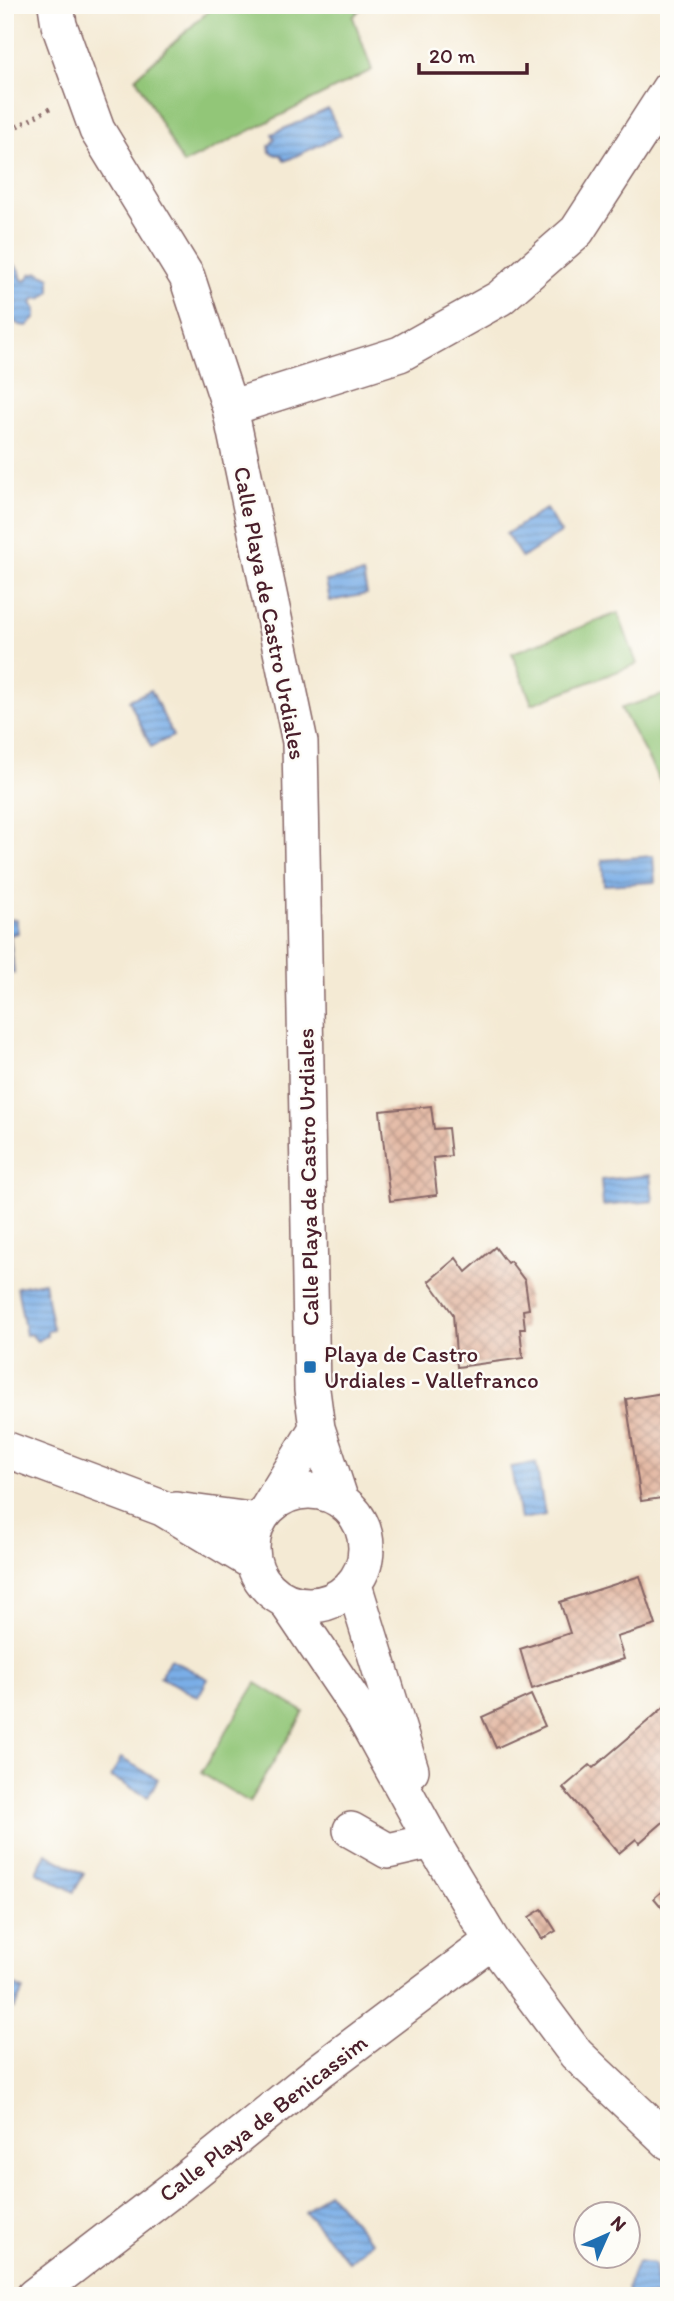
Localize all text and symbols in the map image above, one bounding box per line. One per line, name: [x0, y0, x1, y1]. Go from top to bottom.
scale bar: [419, 32, 527, 76]
text: 20 m: [429, 43, 476, 68]
street label: Calle Playa de Castro Urdiales: [228, 464, 312, 762]
street label: Calle Playa de Castro Urdiales: [291, 1028, 325, 1326]
place label: Playa de Castro Urdiales - Vallefranco: [324, 1340, 539, 1394]
marker: Playa de Castro Urdiales - Vallefranco: [302, 1359, 318, 1375]
street label: Calle Playa de Benicassim: [153, 2028, 373, 2208]
north arrow: [572, 2200, 642, 2270]
text: N: [606, 2211, 631, 2236]

